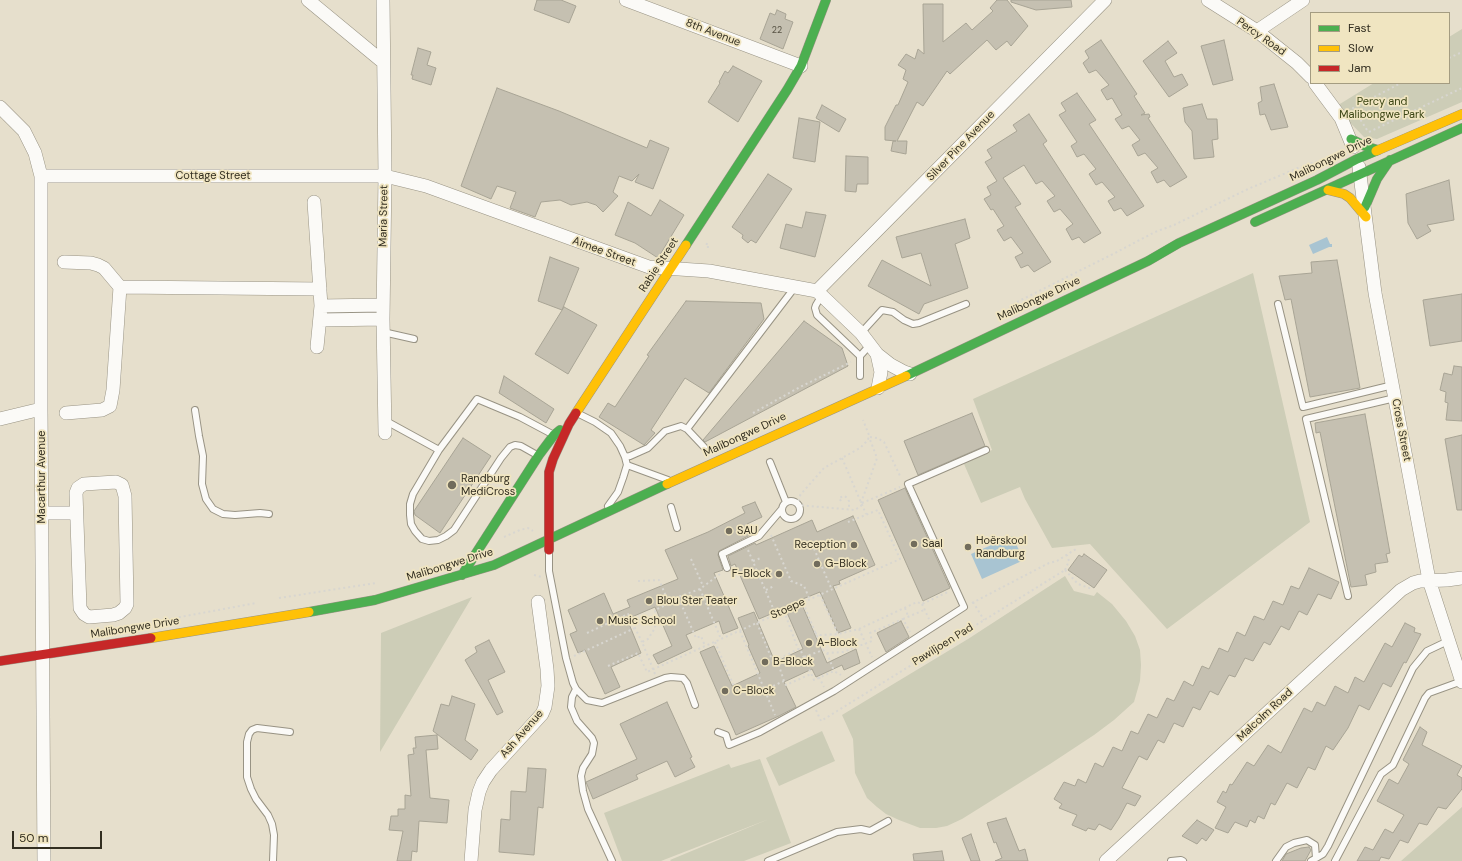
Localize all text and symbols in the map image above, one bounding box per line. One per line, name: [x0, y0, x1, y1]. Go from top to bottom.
legend: [1310, 12, 1450, 84]
street label: Percy Road: [1234, 15, 1288, 59]
street label: 8th Avenue: [684, 17, 742, 49]
text: Fast: [1348, 20, 1371, 36]
house number: 22: [772, 26, 782, 36]
text: Slow: [1348, 40, 1374, 56]
text: Jam: [1348, 60, 1371, 76]
park label: Percy and Malibongwe Park: [1339, 95, 1425, 121]
street label: Silver Pine Avenue: [924, 108, 998, 184]
street label: Malibongwe Drive: [1288, 133, 1374, 185]
street label: Cottage Street: [175, 169, 251, 183]
street label: Maria Street: [377, 185, 391, 247]
street label: Aimee Street: [571, 234, 637, 270]
street label: Rabie Street: [637, 235, 681, 295]
street label: Malibongwe Drive: [996, 274, 1082, 324]
street label: Cross Street: [1388, 398, 1414, 462]
street label: Malibongwe Drive: [702, 410, 788, 460]
street label: Macarthur Avenue: [35, 431, 49, 523]
place label: Randburg MediCross: [461, 472, 515, 498]
marker: Randburg MediCross: [446, 479, 458, 491]
place label: SAU: [737, 524, 758, 538]
marker: SAU: [724, 526, 734, 536]
place label: Hoërskool Randburg: [976, 534, 1027, 560]
place label: Saal: [922, 537, 943, 551]
place label: Reception: [795, 538, 846, 552]
marker: Saal: [909, 539, 919, 549]
marker: Reception: [849, 540, 859, 550]
marker: Hoërskool Randburg: [963, 542, 973, 552]
street label: Malibongwe Drive: [405, 546, 495, 584]
place label: G-Block: [825, 557, 867, 571]
marker: G-Block: [812, 559, 822, 569]
place label: F-Block: [732, 567, 771, 581]
marker: F-Block: [774, 569, 784, 579]
place label: Blou Ster Teater: [657, 594, 737, 608]
marker: Blou Ster Teater: [644, 596, 654, 606]
street label: Stoepe: [769, 596, 807, 622]
street label: Malibongwe Drive: [90, 614, 180, 642]
place label: Music School: [608, 614, 675, 628]
marker: Music School: [595, 616, 605, 626]
street label: Pawiljoen Pad: [910, 621, 976, 669]
place label: A-Block: [817, 636, 857, 650]
marker: A-Block: [804, 638, 814, 648]
place label: B-Block: [773, 655, 813, 669]
marker: B-Block: [760, 657, 770, 667]
place label: C-Block: [733, 684, 774, 698]
marker: C-Block: [720, 686, 730, 696]
street label: Malcolm Road: [1234, 686, 1296, 744]
street label: Ash Avenue: [498, 707, 546, 761]
scale bar: [14, 823, 104, 849]
text: 50 m: [19, 830, 48, 846]

